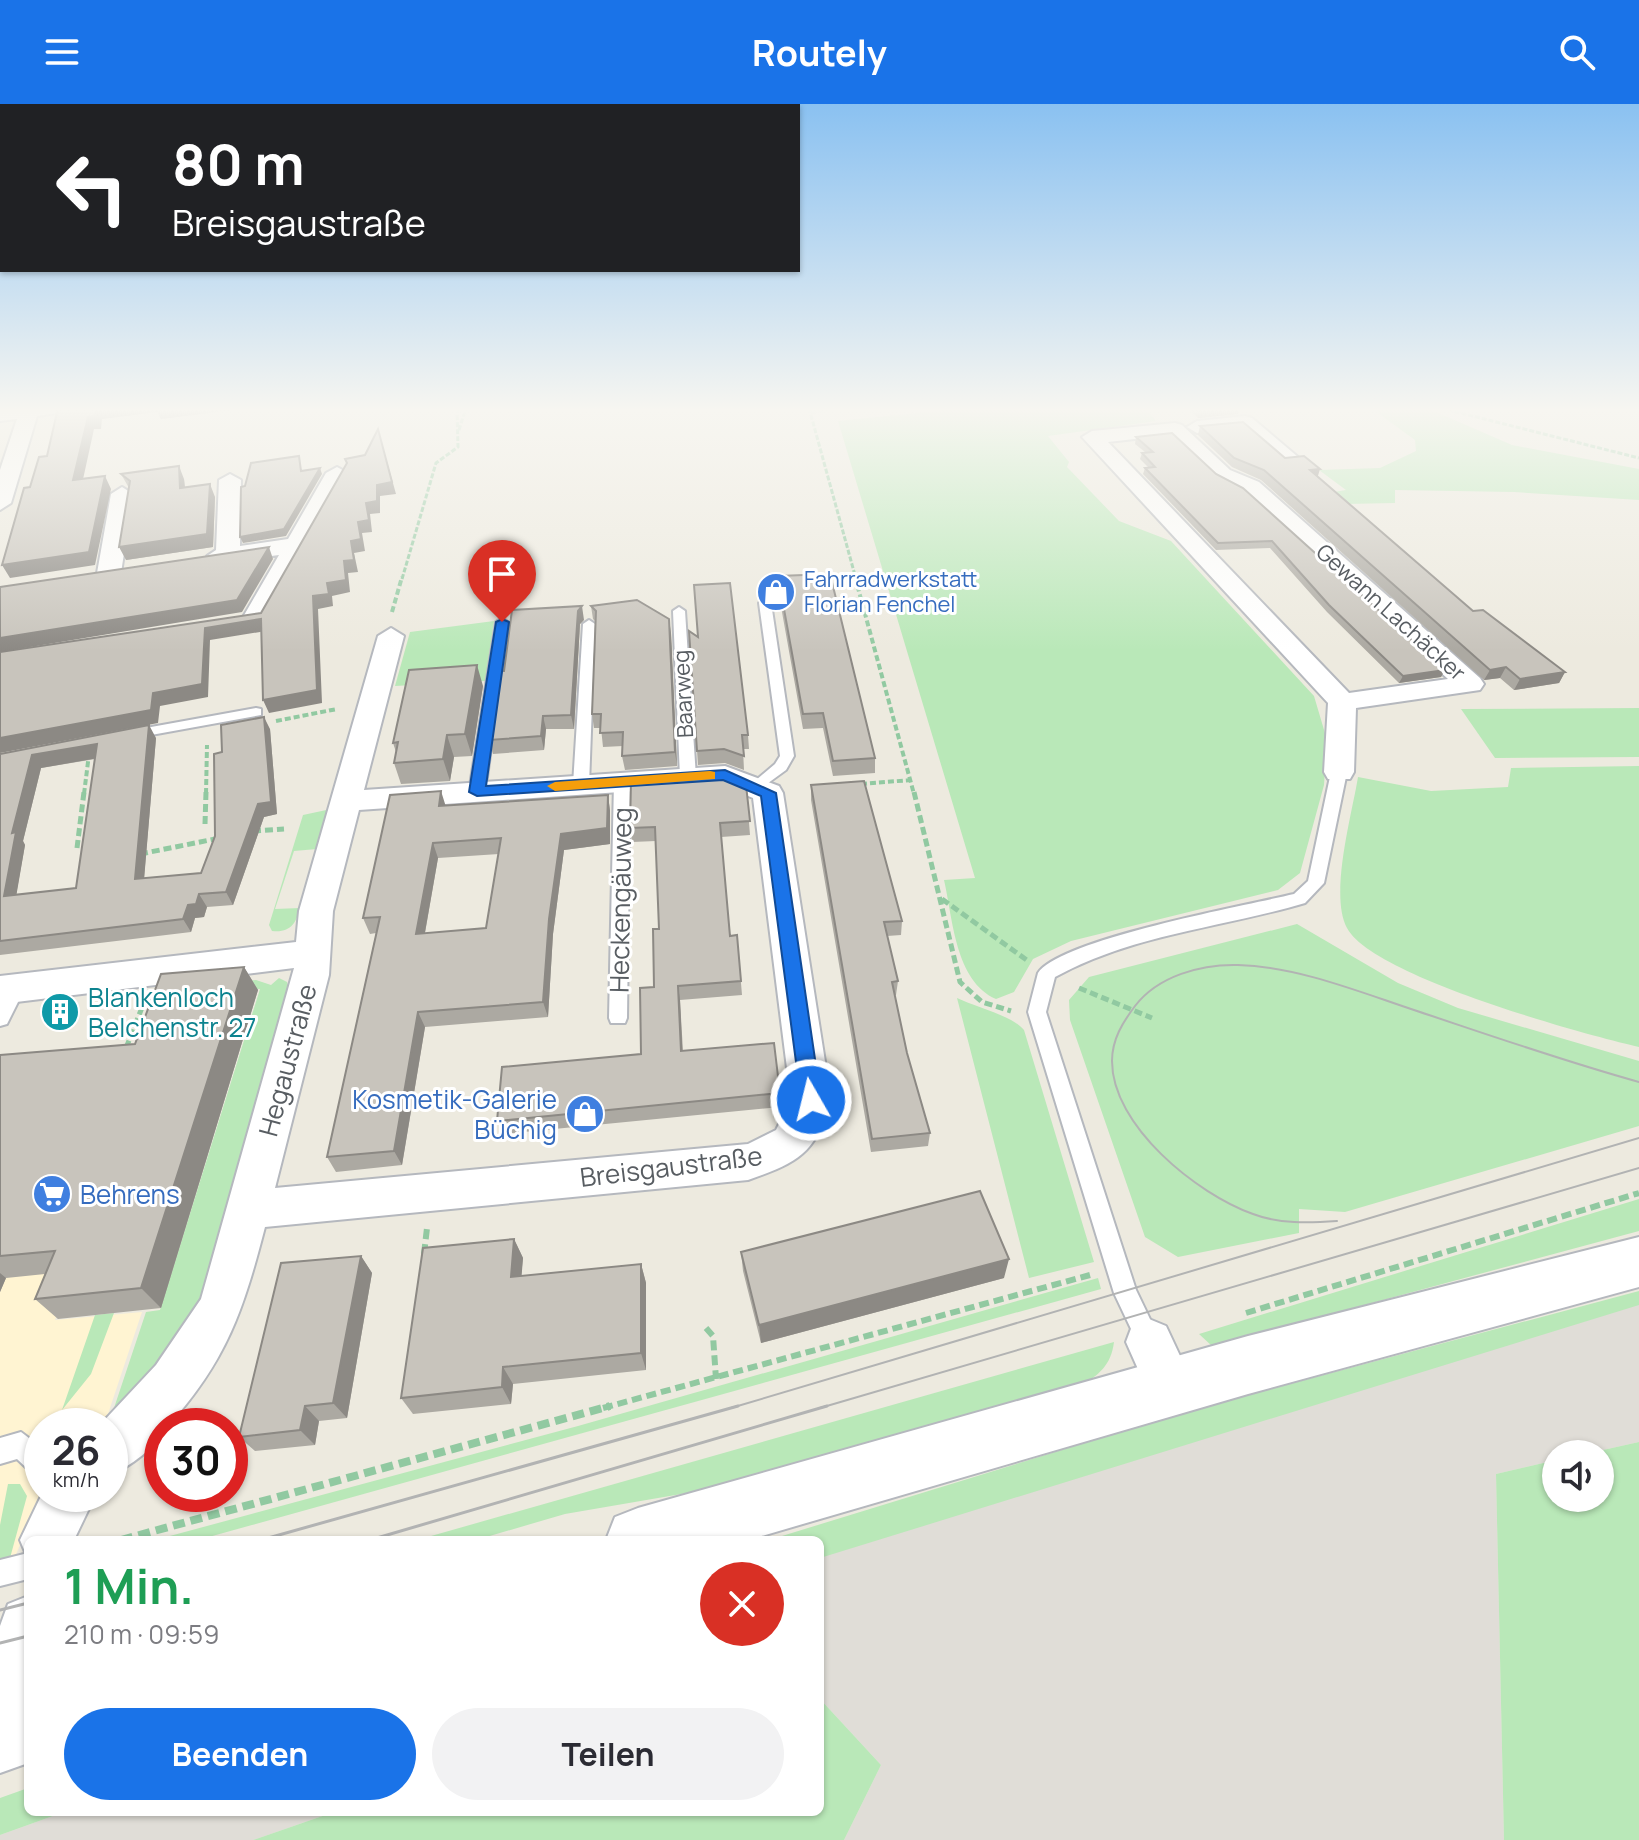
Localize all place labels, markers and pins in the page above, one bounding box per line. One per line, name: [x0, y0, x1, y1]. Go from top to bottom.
pin: [468, 540, 536, 622]
place label: Fahrradwerkstatt Florian Fenchel: [804, 564, 977, 619]
shop icon: Fahrradwerkstatt Florian Fenchel: [755, 571, 797, 613]
place label: Blankenloch Belchenstr. 27: [88, 979, 256, 1045]
building icon: Blankenloch Belchenstr. 27: [39, 991, 81, 1033]
place label: Kosmetik-Galerie Büchig: [352, 1081, 557, 1147]
shop icon: Kosmetik-Galerie Büchig: [564, 1093, 606, 1135]
supermarket icon: Behrens: [31, 1173, 73, 1215]
place label: Behrens: [80, 1176, 180, 1212]

